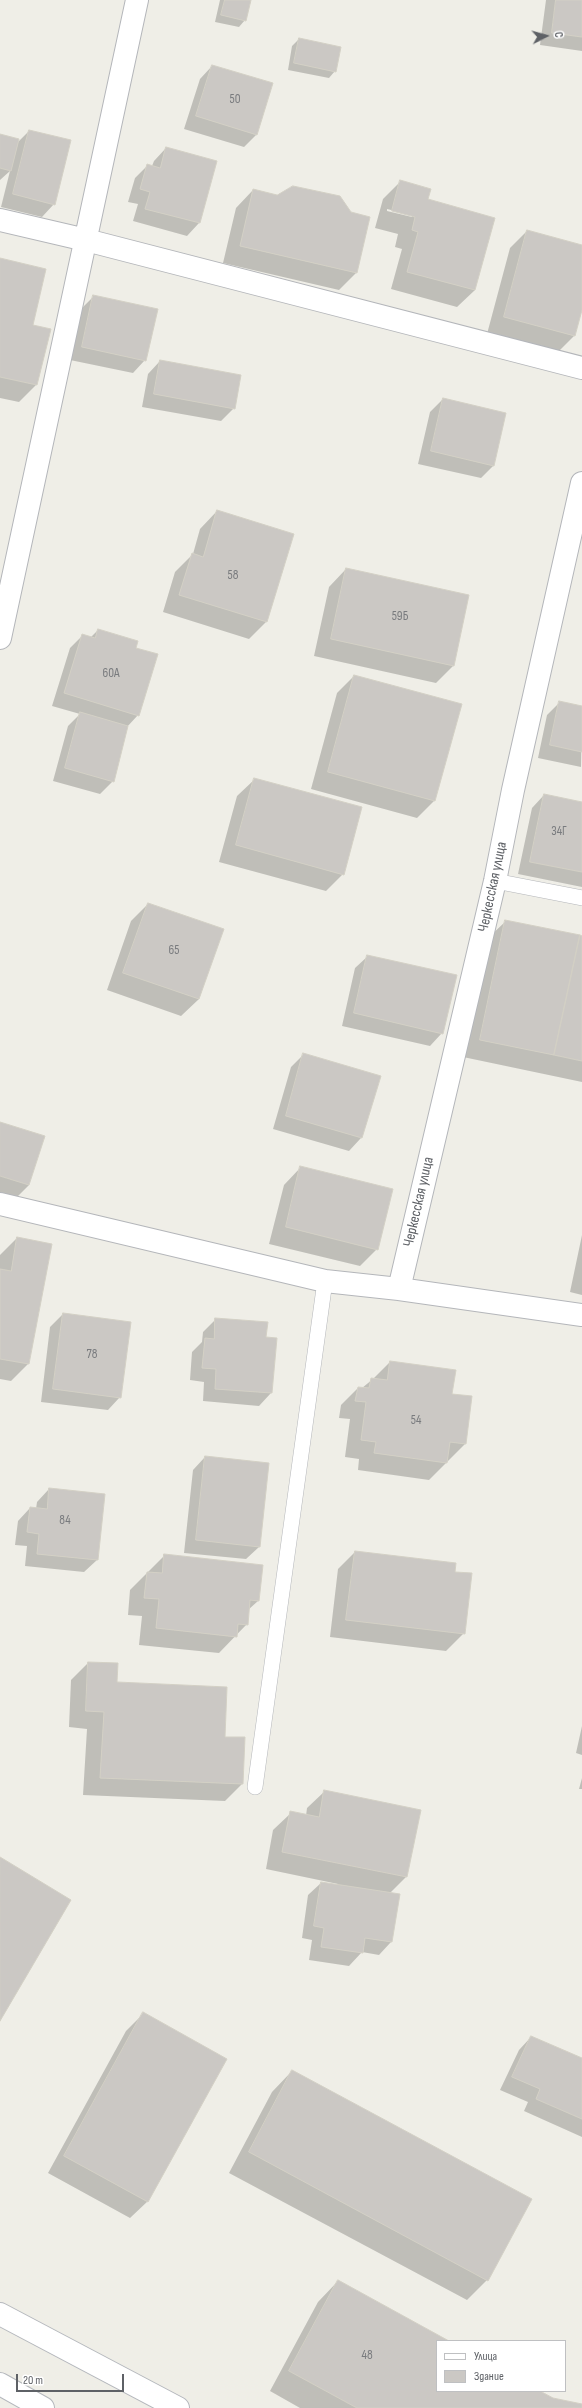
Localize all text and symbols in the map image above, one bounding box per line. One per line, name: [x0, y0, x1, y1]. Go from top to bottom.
north arrow: [526, 16, 566, 56]
text: С: [552, 31, 565, 38]
house number: 50: [229, 92, 241, 108]
house number: 58: [228, 568, 238, 584]
house number: 59Б: [392, 609, 408, 625]
house number: 60А: [103, 666, 119, 682]
house number: 34Г: [551, 824, 567, 840]
street label: Черкесская улица: [475, 840, 511, 934]
house number: 65: [169, 943, 179, 959]
street label: Черкесская улица: [400, 1155, 438, 1249]
house number: 78: [87, 1347, 97, 1363]
house number: 54: [411, 1413, 421, 1429]
house number: 84: [59, 1513, 71, 1529]
legend: [436, 2340, 566, 2392]
house number: 48: [361, 2348, 373, 2364]
text: Улица: [474, 2349, 497, 2364]
scale bar: [18, 2366, 126, 2392]
text: Здание: [474, 2369, 504, 2384]
text: 20 m: [23, 2373, 43, 2388]

